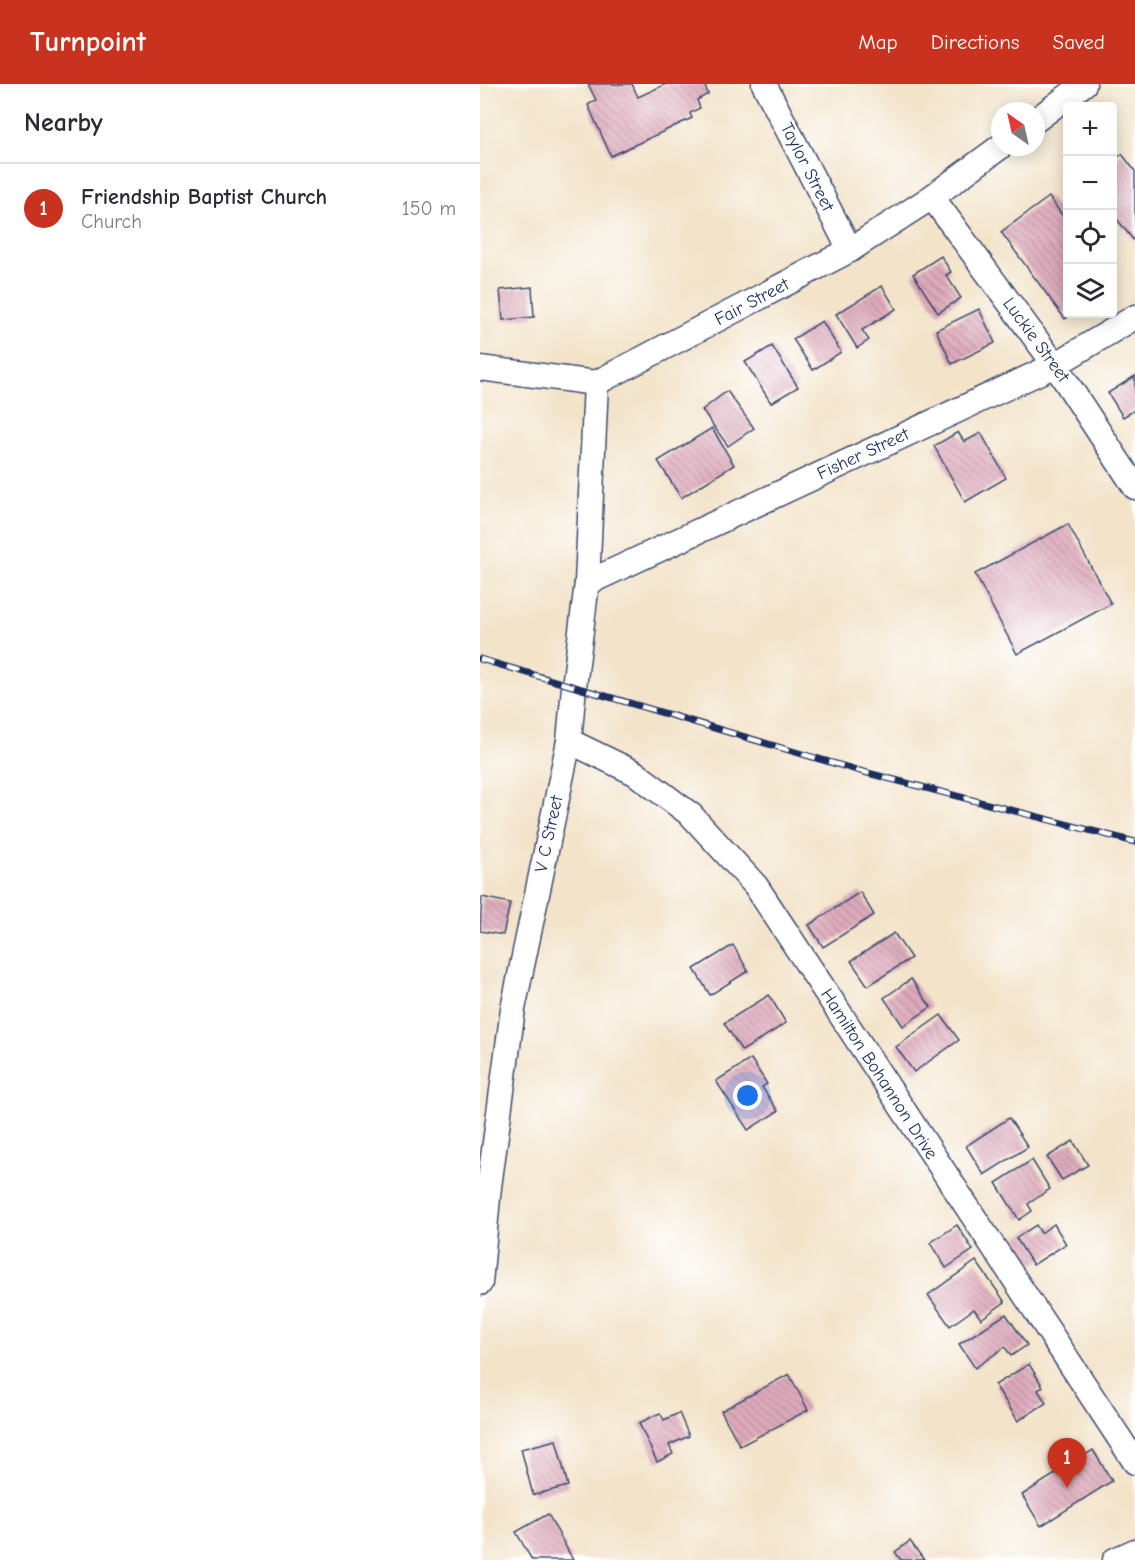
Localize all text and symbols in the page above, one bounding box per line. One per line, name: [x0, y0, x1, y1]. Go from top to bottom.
text: Turnpoint: [30, 26, 146, 58]
text: Map: [858, 30, 898, 54]
text: Directions: [931, 30, 1020, 54]
text: Saved: [1053, 30, 1105, 54]
north arrow: [991, 102, 1045, 156]
map controls: [1063, 102, 1117, 318]
button: +: [1063, 102, 1117, 156]
text: Nearby: [24, 108, 103, 138]
street label: Taylor Street: [776, 119, 839, 216]
button: −: [1063, 156, 1117, 210]
text: Friendship Baptist Church: [81, 184, 327, 210]
text: 1: [40, 197, 47, 220]
text: 150 m: [402, 197, 456, 220]
text: Church: [81, 210, 142, 233]
button: locate: [1063, 210, 1117, 264]
button: layers: [1063, 264, 1117, 318]
street label: Fair Street: [711, 273, 793, 330]
street label: Luckie Street: [998, 294, 1074, 387]
street label: Fisher Street: [814, 423, 913, 484]
street label: V C Street: [531, 793, 568, 874]
street label: Hamilton Bohannon Drive: [816, 985, 942, 1163]
your location: [733, 1081, 762, 1110]
pin: 1: [1048, 1438, 1086, 1488]

